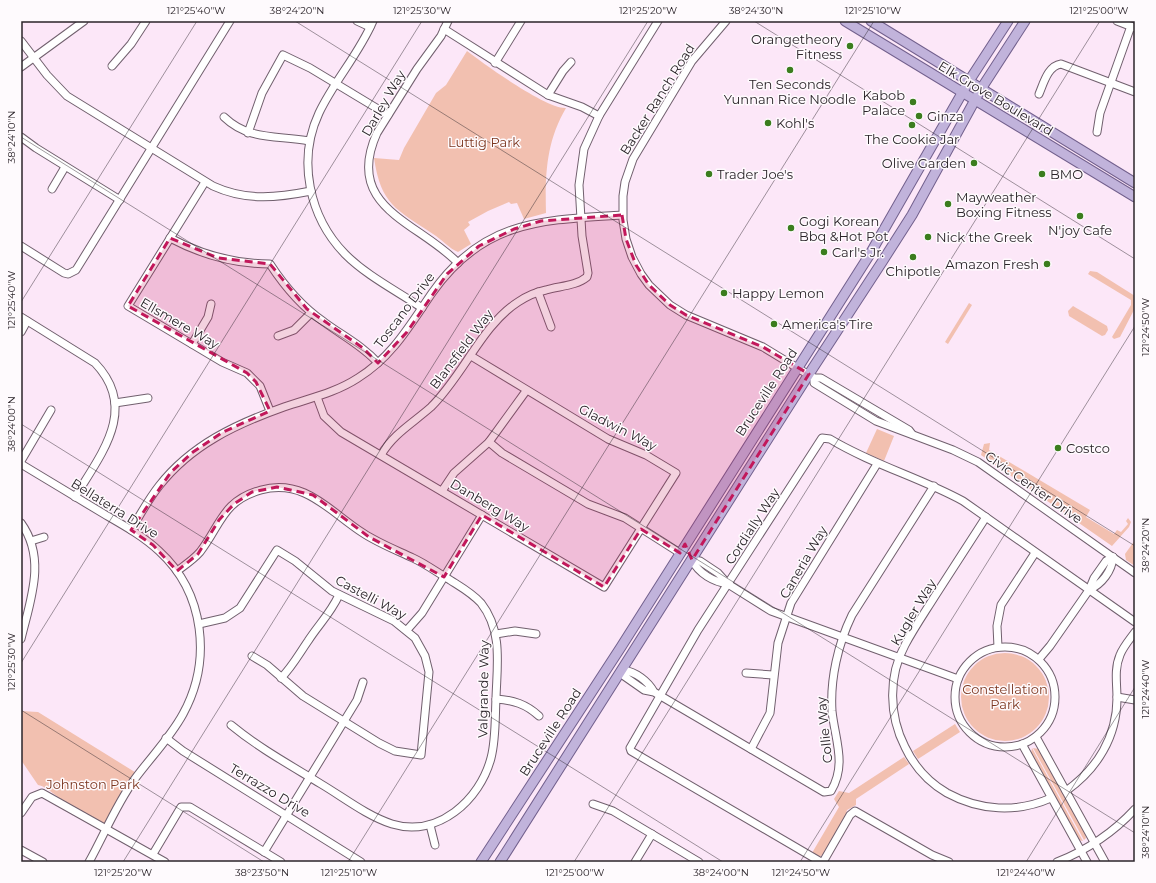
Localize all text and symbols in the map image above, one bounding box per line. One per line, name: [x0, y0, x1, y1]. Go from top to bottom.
text: 121°25'40"W: [167, 4, 225, 17]
text: 38°24'20"N: [270, 4, 324, 17]
text: 121°25'30"W: [393, 4, 451, 17]
text: 121°25'20"W: [619, 4, 677, 17]
text: 38°24'30"N: [729, 4, 783, 17]
text: 121°25'10"W: [845, 4, 901, 17]
text: 121°25'00"W: [1070, 4, 1129, 17]
place label: Orangetheory Fitness: [751, 31, 843, 62]
street label: Backer Ranch Road: [616, 41, 698, 157]
marker: Orangetheory Fitness: [845, 41, 855, 51]
street label: Elk Grove Boulevard: [936, 57, 1056, 139]
marker: Ten Seconds Yunnan Rice Noodle: [785, 65, 795, 75]
street label: Darley Way: [358, 66, 409, 139]
place label: Ten Seconds Yunnan Rice Noodle: [724, 76, 856, 107]
place label: Kabob Palace: [862, 87, 905, 118]
marker: Kabob Palace: [908, 97, 918, 107]
place label: Ginza: [927, 108, 964, 124]
text: 38°24'10"N: [5, 111, 18, 163]
marker: Ginza: [914, 111, 924, 121]
place label: Kohl's: [776, 115, 814, 131]
marker: Kohl's: [763, 118, 773, 128]
marker: The Cookie Jar: [907, 120, 917, 130]
place label: The Cookie Jar: [865, 131, 959, 147]
park label: Luttig Park: [448, 134, 520, 150]
place label: Olive Garden: [882, 155, 966, 171]
marker: Olive Garden: [969, 158, 979, 168]
place label: Trader Joe's: [717, 166, 793, 182]
place label: BMO: [1050, 166, 1083, 182]
marker: Trader Joe's: [704, 169, 714, 179]
marker: BMO: [1037, 169, 1047, 179]
place label: Mayweather Boxing Fitness: [956, 189, 1052, 220]
marker: Mayweather Boxing Fitness: [943, 199, 953, 209]
marker: N'joy Cafe: [1075, 211, 1085, 221]
place label: Gogi Korean Bbq &Hot Pot: [799, 213, 889, 244]
place label: N'joy Cafe: [1048, 222, 1112, 238]
marker: Gogi Korean Bbq &Hot Pot: [786, 223, 796, 233]
place label: Nick the Greek: [936, 229, 1033, 245]
marker: Nick the Greek: [923, 232, 933, 242]
place label: Carl's Jr.: [832, 244, 884, 260]
marker: Carl's Jr.: [819, 247, 829, 257]
marker: Chipotle: [908, 252, 918, 262]
place label: Amazon Fresh: [945, 256, 1039, 272]
marker: Amazon Fresh: [1042, 259, 1052, 269]
place label: Chipotle: [885, 263, 941, 279]
street label: Toscano Drive: [370, 269, 438, 351]
text: 121°25'40"W: [5, 271, 18, 329]
place label: Happy Lemon: [732, 285, 824, 301]
marker: Happy Lemon: [719, 288, 729, 298]
street label: Ellsmere Way: [138, 294, 223, 352]
text: 121°24'50"W: [1139, 298, 1152, 356]
street label: Blansfield Way: [426, 305, 497, 392]
place label: America's Tire: [782, 316, 873, 332]
marker: America's Tire: [769, 319, 779, 329]
street label: Bruceville Road: [732, 345, 800, 439]
text: 38°24'00"N: [5, 396, 18, 452]
street label: Gladwin Way: [576, 400, 661, 454]
place label: Costco: [1066, 440, 1110, 456]
marker: Costco: [1053, 443, 1063, 453]
street label: Civic Center Drive: [982, 447, 1086, 527]
street label: Bellaterra Drive: [68, 475, 162, 541]
street label: Danberg Way: [448, 475, 533, 535]
street label: Cordially Way: [721, 484, 783, 567]
text: 38°24'20"N: [1139, 518, 1152, 572]
street label: Caneria Way: [776, 522, 831, 601]
street label: Castelli Way: [333, 572, 410, 623]
street label: Kugler Way: [887, 575, 940, 648]
text: 121°25'30"W: [5, 633, 18, 691]
street label: Valgrande Way: [474, 639, 492, 738]
text: 121°24'40"W: [1139, 660, 1152, 718]
park label: Constellation Park: [962, 681, 1048, 712]
street label: Bruceville Road: [516, 685, 584, 779]
street label: Collie Way: [812, 695, 835, 764]
street label: Terrazzo Drive: [227, 760, 313, 820]
park label: Johnston Park: [45, 776, 140, 792]
text: 38°24'10"N: [1139, 806, 1152, 858]
text: 121°25'20"W: [94, 866, 152, 879]
text: 38°23'50"N: [235, 866, 289, 879]
text: 121°25'10"W: [321, 866, 377, 879]
text: 121°25'00"W: [546, 866, 605, 879]
text: 38°24'00"N: [693, 866, 749, 879]
text: 121°24'50"W: [772, 866, 830, 879]
text: 121°24'40"W: [997, 866, 1055, 879]

